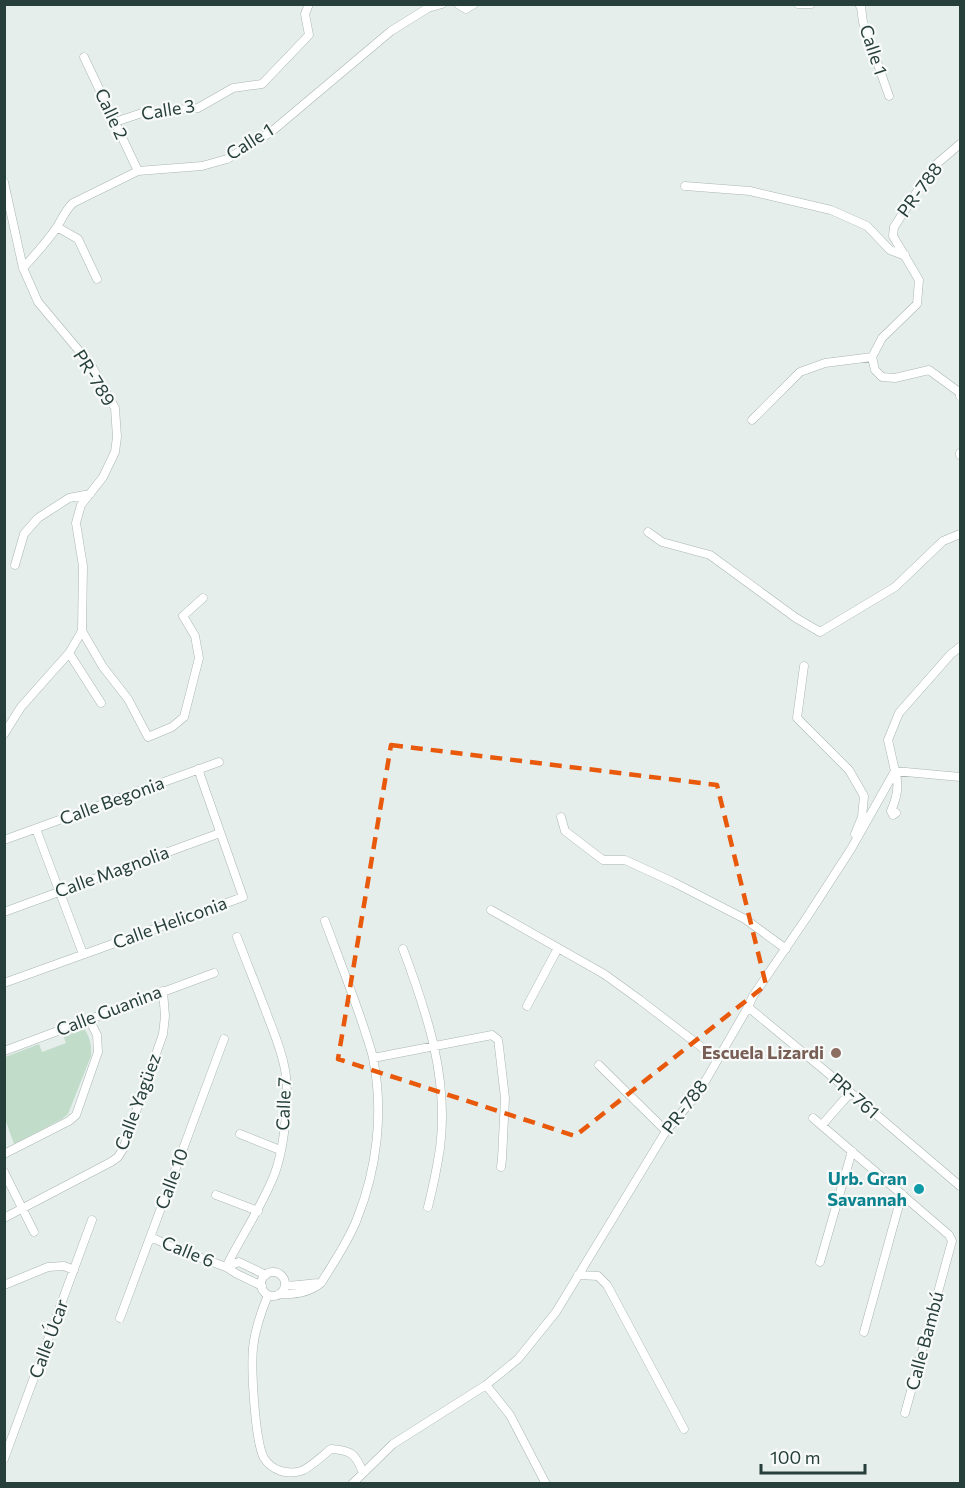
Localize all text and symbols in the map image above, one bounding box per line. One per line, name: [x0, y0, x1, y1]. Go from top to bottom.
street label: Calle 1: [856, 22, 892, 78]
street label: Calle 2: [91, 85, 133, 143]
street label: Calle 3: [139, 94, 196, 124]
street label: Calle 1: [222, 118, 277, 164]
street label: PR-788: [892, 158, 946, 221]
street label: PR-789: [69, 345, 121, 410]
street label: Calle Begonia: [56, 771, 167, 829]
street label: Calle Magnolia: [52, 840, 172, 902]
street label: Calle Heliconia: [109, 891, 230, 953]
street label: Calle Guanina: [53, 980, 164, 1040]
place label: Escuela Lizardi: [702, 1041, 824, 1063]
marker: Escuela Lizardi: [829, 1046, 843, 1060]
street label: Calle Yagüez: [109, 1050, 165, 1153]
street label: PR-761: [825, 1068, 884, 1123]
street label: PR-788: [657, 1075, 712, 1138]
street label: Calle 7: [271, 1077, 295, 1131]
street label: Calle 10: [150, 1145, 192, 1212]
place label: Urb. Gran Savannah: [827, 1167, 907, 1210]
marker: Urb. Gran Savannah: [912, 1182, 926, 1196]
street label: Calle 6: [159, 1231, 218, 1272]
street label: Calle Bambú: [900, 1289, 948, 1393]
street label: Calle Úcar: [24, 1296, 73, 1381]
scale bar: [761, 1437, 864, 1475]
text: 100 m: [770, 1446, 820, 1468]

